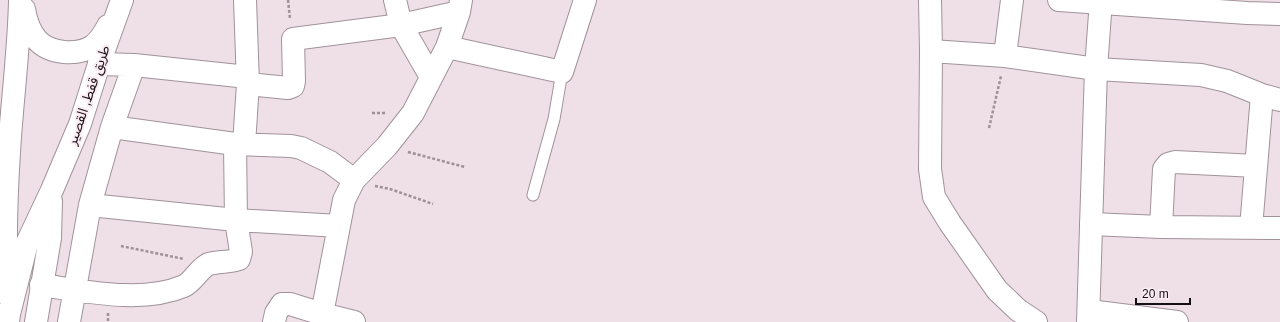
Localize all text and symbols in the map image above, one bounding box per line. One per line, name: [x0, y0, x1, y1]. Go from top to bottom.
street label: طريق قفط, القصير: [63, 43, 114, 149]
scale bar: [1136, 280, 1190, 306]
text: 20 m: [1142, 287, 1169, 301]

